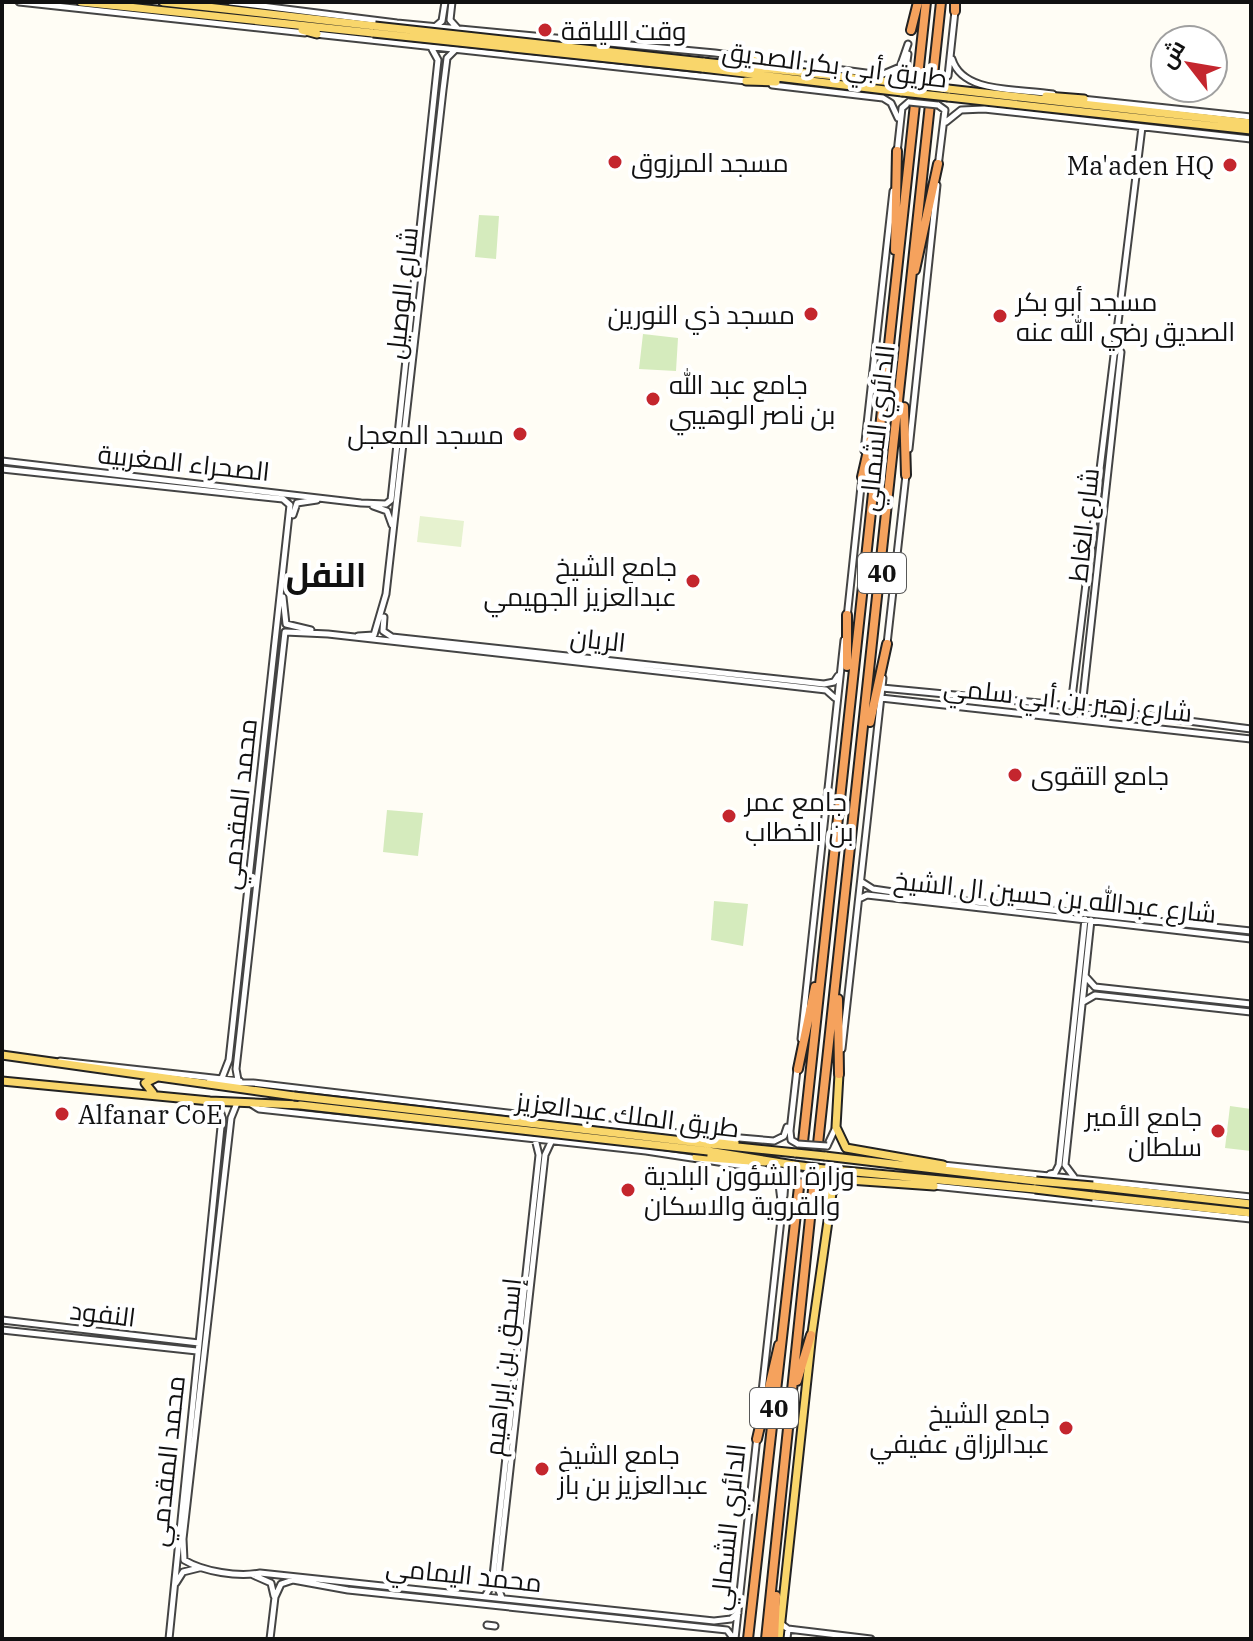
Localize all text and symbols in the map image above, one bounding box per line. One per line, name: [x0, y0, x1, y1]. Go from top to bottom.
place label: وقت اللياقة: [561, 13, 686, 47]
marker: وقت اللياقة: [536, 21, 554, 39]
north arrow: [1149, 24, 1229, 104]
street label: طريق أبي بكر الصديق: [720, 33, 950, 100]
text: ش: [1152, 34, 1191, 73]
place label: مسجد المرزوق: [631, 145, 789, 179]
place label: Ma'aden HQ: [1067, 148, 1214, 182]
marker: مسجد المرزوق: [606, 153, 624, 171]
marker: Ma'aden HQ: [1221, 156, 1239, 174]
street label: شارع الوصيل: [377, 225, 426, 361]
place label: مسجد أبو بكر الصديق رضي الله عنه: [1014, 284, 1235, 351]
place label: مسجد ذي النورين: [608, 297, 795, 335]
marker: مسجد ذي النورين: [802, 305, 820, 323]
marker: مسجد أبو بكر الصديق رضي الله عنه: [991, 307, 1009, 325]
street label: الدائري الشمالي: [850, 343, 907, 514]
place label: جامع عبد الله بن ناصر الوهيبي: [669, 367, 835, 436]
marker: جامع عبد الله بن ناصر الوهيبي: [644, 390, 662, 408]
place label: مسجد المعجل: [347, 417, 504, 451]
marker: مسجد المعجل: [511, 425, 529, 443]
street label: الصحراء المغربية: [96, 436, 272, 488]
street label: شارع الغاط: [1060, 466, 1107, 584]
place label: جامع الشيخ عبدالعزيز الجهيمي: [484, 549, 677, 618]
district label: النفل: [286, 552, 366, 596]
road number: 40: [858, 553, 906, 593]
marker: جامع الشيخ عبدالعزيز الجهيمي: [684, 572, 702, 590]
street label: الريان: [568, 619, 628, 659]
street label: شارع زهير بن أبي سلمي: [942, 669, 1194, 734]
street label: محمد المقدمي: [212, 717, 269, 892]
place label: جامع التقوى: [1031, 758, 1169, 793]
marker: جامع التقوى: [1006, 766, 1024, 784]
place label: جامع عمر بن الخطاب: [743, 784, 854, 848]
marker: جامع عمر بن الخطاب: [720, 807, 738, 825]
street label: شارع عبدالله بن حسين ال الشيخ: [892, 862, 1218, 931]
street label: طريق الملك عبدالعزيز: [512, 1083, 742, 1145]
place label: Alfanar CoE: [78, 1097, 223, 1131]
place label: جامع الأمير سلطان: [1083, 1099, 1202, 1163]
marker: Alfanar CoE: [53, 1105, 71, 1123]
marker: جامع الأمير سلطان: [1209, 1122, 1227, 1140]
place label: وزارة الشؤون البلدية والقروية والاسكان: [644, 1158, 855, 1222]
marker: وزارة الشؤون البلدية والقروية والاسكان: [619, 1181, 637, 1199]
street label: إسحق بن إبراهيم: [476, 1276, 530, 1458]
street label: النفود: [68, 1292, 138, 1334]
street label: محمد المقدمي: [140, 1374, 197, 1549]
road number: 40: [750, 1388, 798, 1428]
place label: جامع الشيخ عبدالرزاق عفيفي: [870, 1396, 1050, 1465]
marker: جامع الشيخ عبدالرزاق عفيفي: [1057, 1419, 1075, 1437]
place label: جامع الشيخ عبدالعزيز بن باز: [556, 1437, 709, 1501]
street label: الدائري الشمالي: [701, 1442, 758, 1613]
marker: جامع الشيخ عبدالعزيز بن باز: [533, 1460, 551, 1478]
street label: محمد اليمامي: [384, 1549, 544, 1604]

